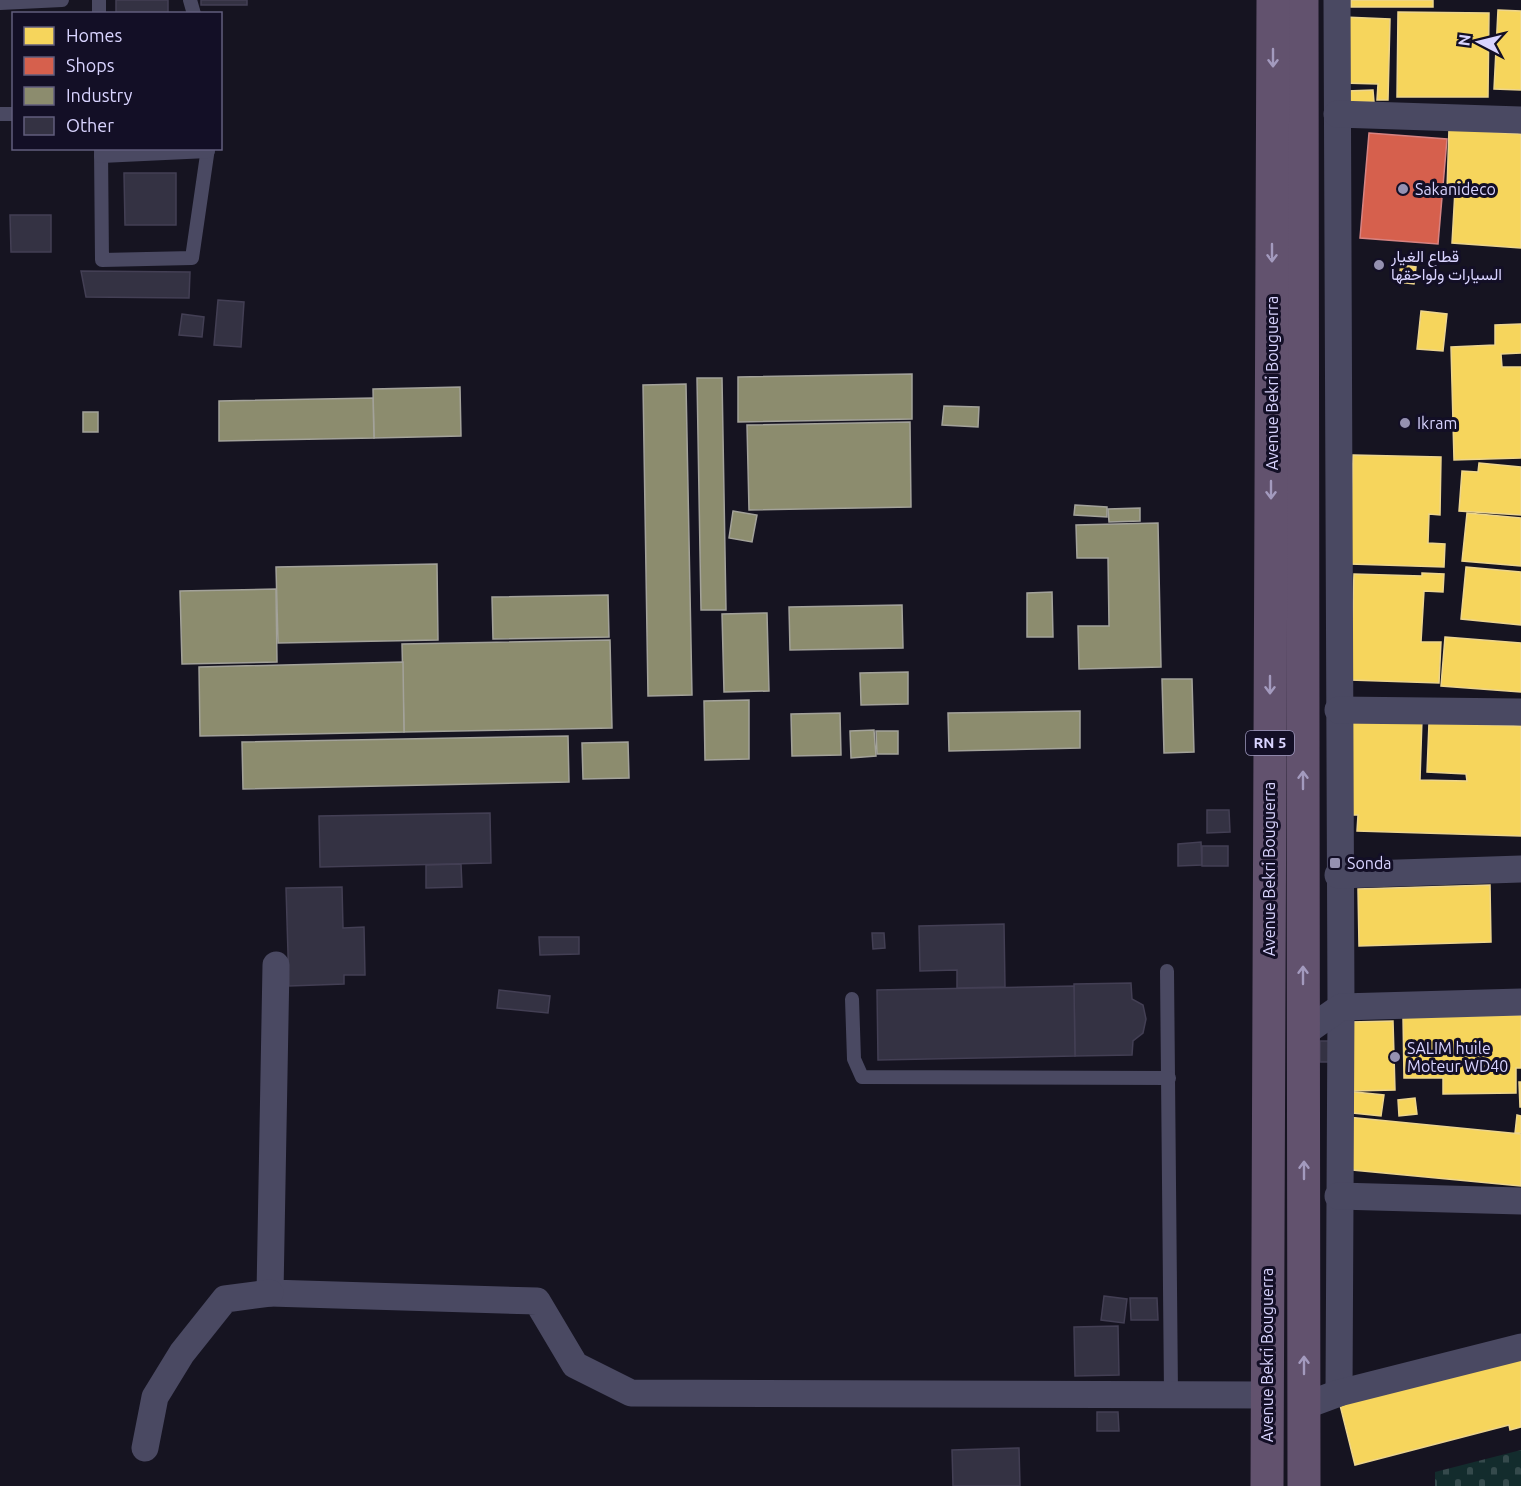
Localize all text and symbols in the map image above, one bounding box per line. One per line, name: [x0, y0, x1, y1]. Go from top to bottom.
legend: [12, 12, 222, 150]
north arrow: [1449, 12, 1509, 72]
text: Homes: [66, 25, 123, 45]
text: N: [1454, 33, 1474, 47]
one-way arrow: [1267, 48, 1279, 68]
text: Shops: [66, 55, 115, 75]
text: Industry: [66, 85, 133, 105]
text: Other: [66, 115, 114, 135]
place label: Sakanideco: [1415, 180, 1496, 198]
marker: Sakanideco: [1396, 182, 1410, 196]
one-way arrow: [1266, 243, 1278, 263]
place label: قطاع الغيار السيارات ولواحقها: [1390, 247, 1502, 285]
marker: قطاع الغيار السيارات ولواحقها: [1372, 258, 1386, 272]
street label: Avenue Bekri Bouguerra: [1263, 296, 1281, 470]
place label: Ikram: [1417, 414, 1457, 432]
marker: Ikram: [1398, 416, 1412, 430]
one-way arrow: [1265, 480, 1277, 500]
one-way arrow: [1264, 675, 1276, 695]
road number: RN 5: [1246, 731, 1294, 755]
one-way arrow: [1297, 770, 1309, 790]
street label: Avenue Bekri Bouguerra: [1260, 782, 1278, 956]
place label: Sonda: [1347, 854, 1391, 872]
marker: Sonda: [1328, 856, 1342, 870]
one-way arrow: [1298, 965, 1309, 985]
place label: SALIM huile Moteur WD40: [1407, 1039, 1508, 1075]
marker: SALIM huile Moteur WD40: [1388, 1050, 1402, 1064]
one-way arrow: [1298, 1160, 1310, 1180]
street label: Avenue Bekri Bouguerra: [1258, 1268, 1276, 1442]
one-way arrow: [1298, 1355, 1310, 1375]

